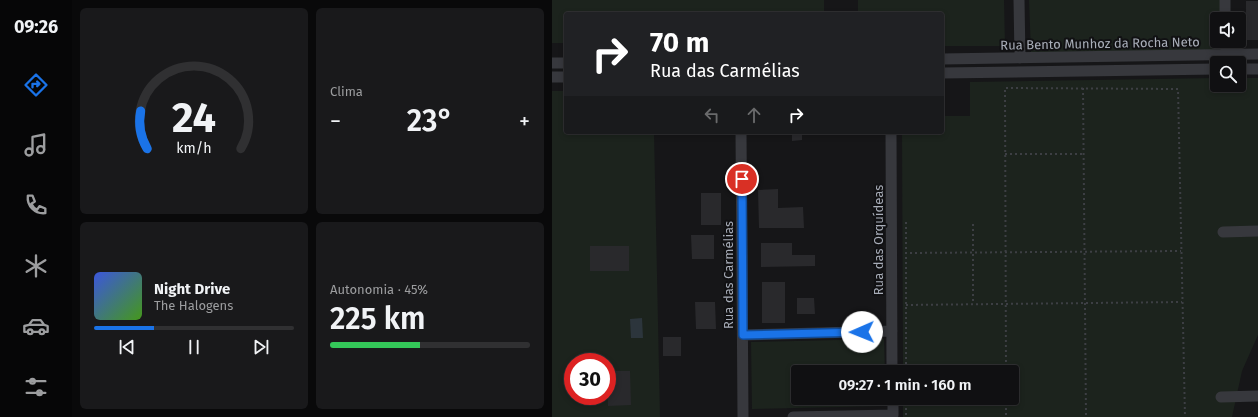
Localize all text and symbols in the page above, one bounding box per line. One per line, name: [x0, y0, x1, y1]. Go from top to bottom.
map controls: [1210, 12, 1246, 92]
button: sound: [1210, 12, 1246, 48]
text: 09:26: [14, 16, 58, 38]
text: 70 m: [650, 26, 709, 59]
icon: right: [584, 28, 636, 80]
street label: Rua Bento Munhoz da Rocha Neto: [1000, 34, 1200, 53]
button: search: [1210, 56, 1246, 92]
text: Rua das Carmélias: [650, 60, 800, 82]
icon: directions: [22, 71, 50, 99]
text: Clima: [330, 84, 363, 99]
text: 24: [172, 93, 216, 143]
text: 23°: [407, 103, 453, 139]
icon: left: [701, 104, 723, 126]
icon: ahead: [743, 104, 765, 126]
icon: right: [785, 104, 807, 126]
text: −: [330, 108, 341, 135]
text: +: [519, 108, 530, 135]
icon: music: [22, 131, 50, 159]
text: km/h: [176, 139, 212, 156]
pin: [725, 162, 759, 196]
icon: arrive: [731, 168, 753, 190]
street label: Rua das Orquídeas: [871, 185, 886, 295]
icon: phone: [22, 191, 50, 219]
street label: Rua das Carmélias: [721, 221, 736, 329]
icon: climate: [22, 252, 50, 280]
text: Night Drive: [154, 280, 230, 298]
text: Autonomia · 45%: [330, 282, 428, 297]
text: The Halogens: [154, 298, 233, 313]
text: 225 km: [330, 301, 426, 337]
position arrow: [841, 311, 883, 353]
icon: car: [22, 312, 50, 340]
icon: previous: [116, 336, 138, 358]
icon: pause: [183, 336, 205, 358]
icon: next: [250, 336, 272, 358]
speed limit sign: 30: [564, 353, 616, 405]
icon: filters: [22, 373, 50, 401]
text: 09:27 · 1 min · 160 m: [838, 376, 972, 394]

